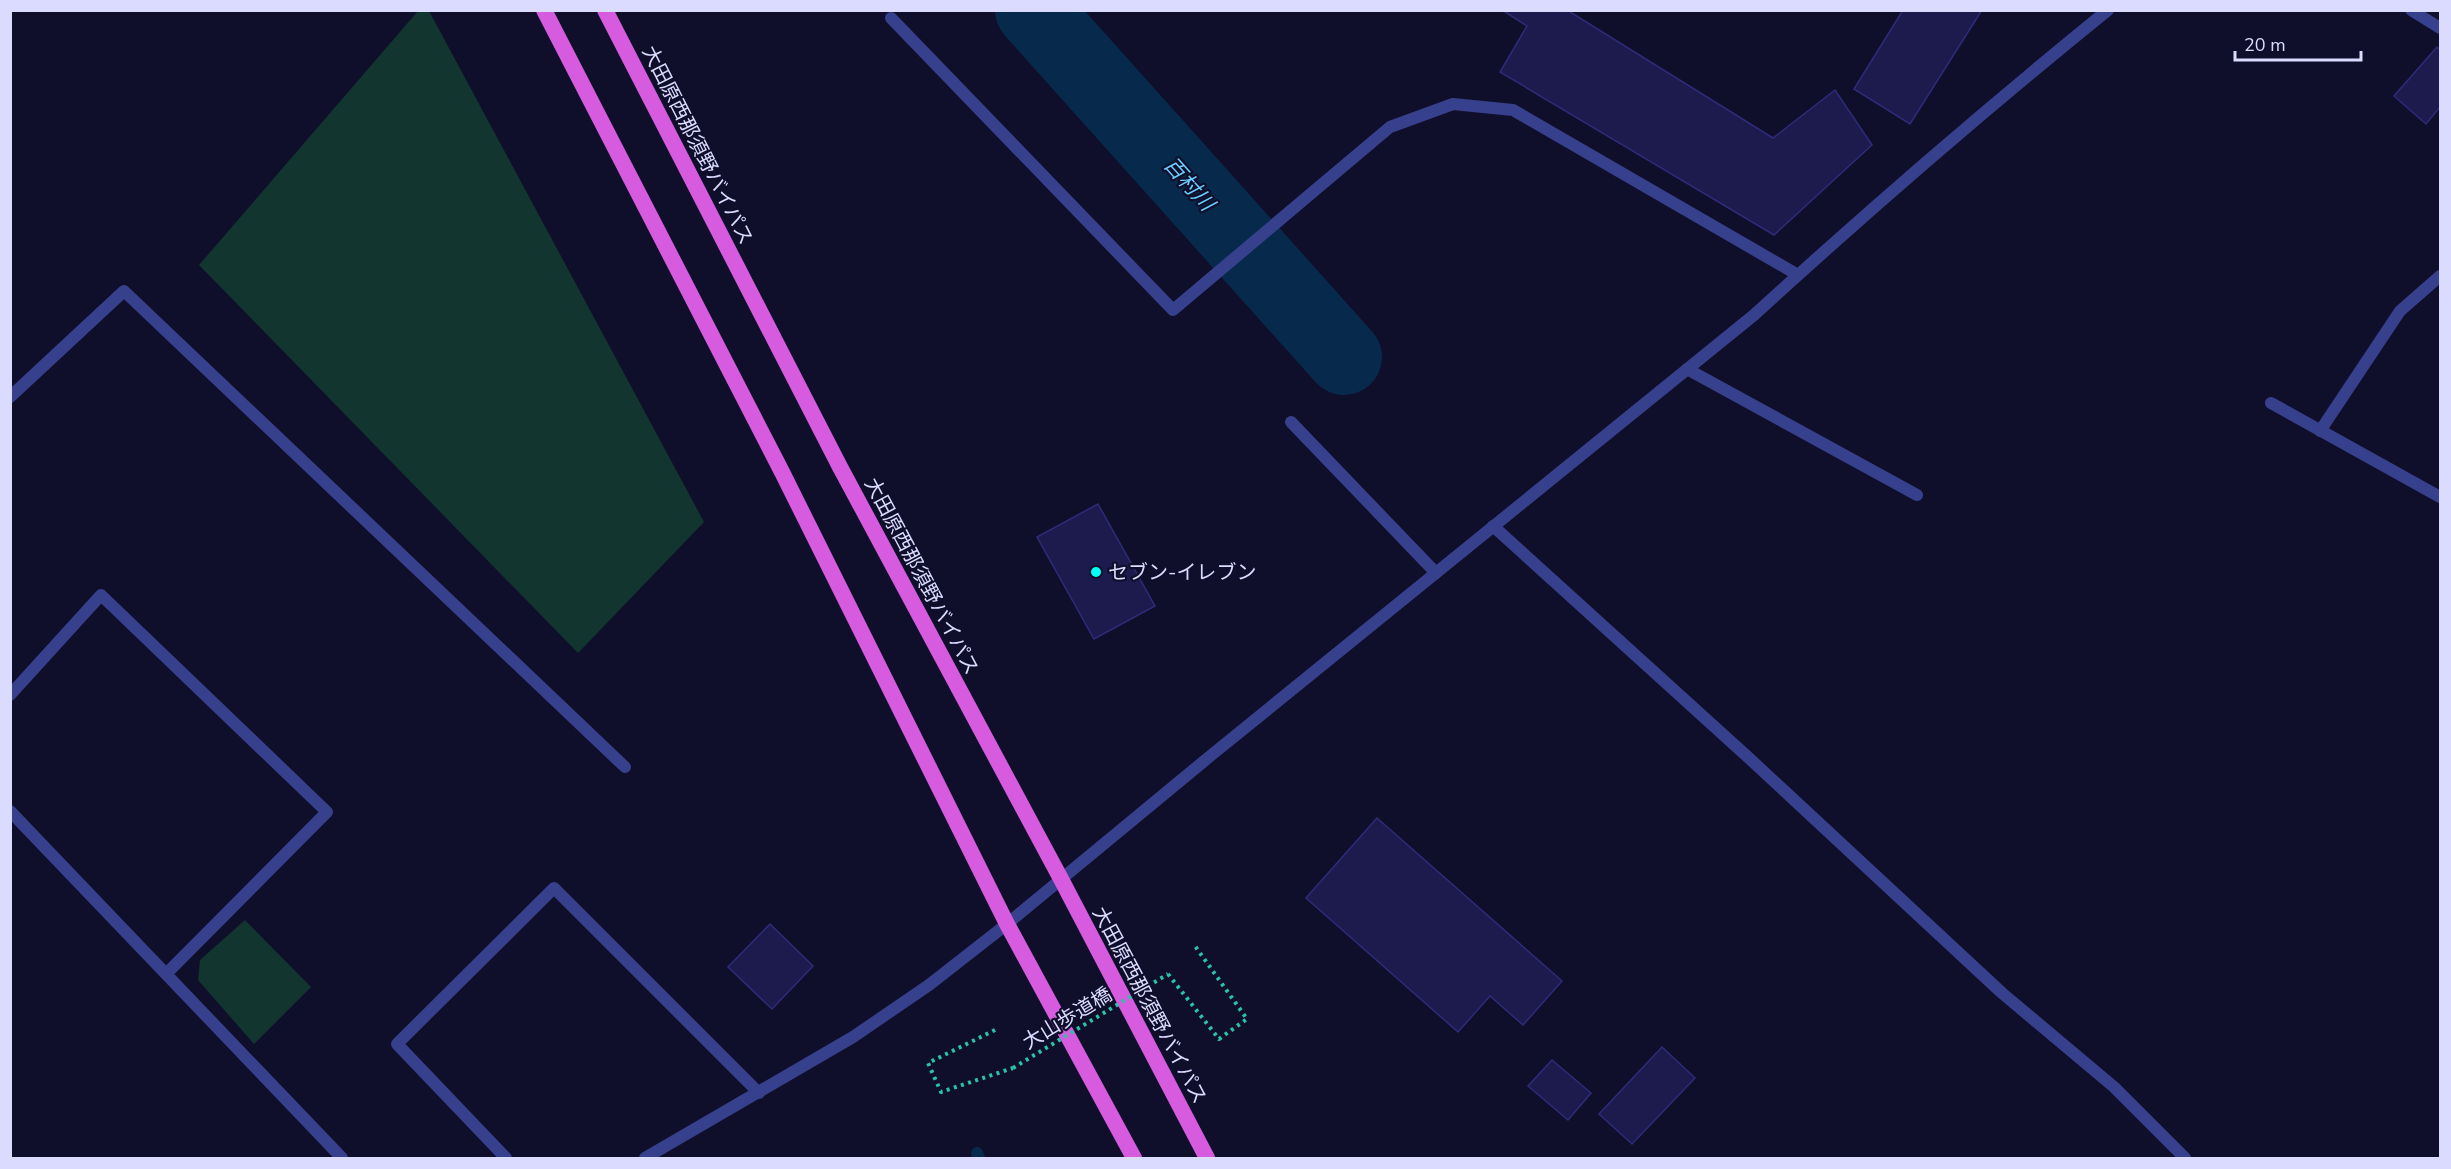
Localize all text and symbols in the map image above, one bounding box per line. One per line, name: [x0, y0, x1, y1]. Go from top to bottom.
scale bar: [2235, 24, 2361, 62]
text: 20 m: [2244, 33, 2286, 57]
street label: 大田原西那須野バイパス: [636, 41, 759, 249]
water label: 百村川: [1158, 151, 1222, 218]
street label: 大田原西那須野バイパス: [858, 473, 985, 680]
place label: セブン-イレブン: [1108, 559, 1256, 586]
marker: セブン-イレブン: [1089, 565, 1103, 579]
street label: 大田原西那須野バイパス: [1086, 902, 1213, 1109]
street label: 大山歩道橋: [1017, 981, 1117, 1056]

